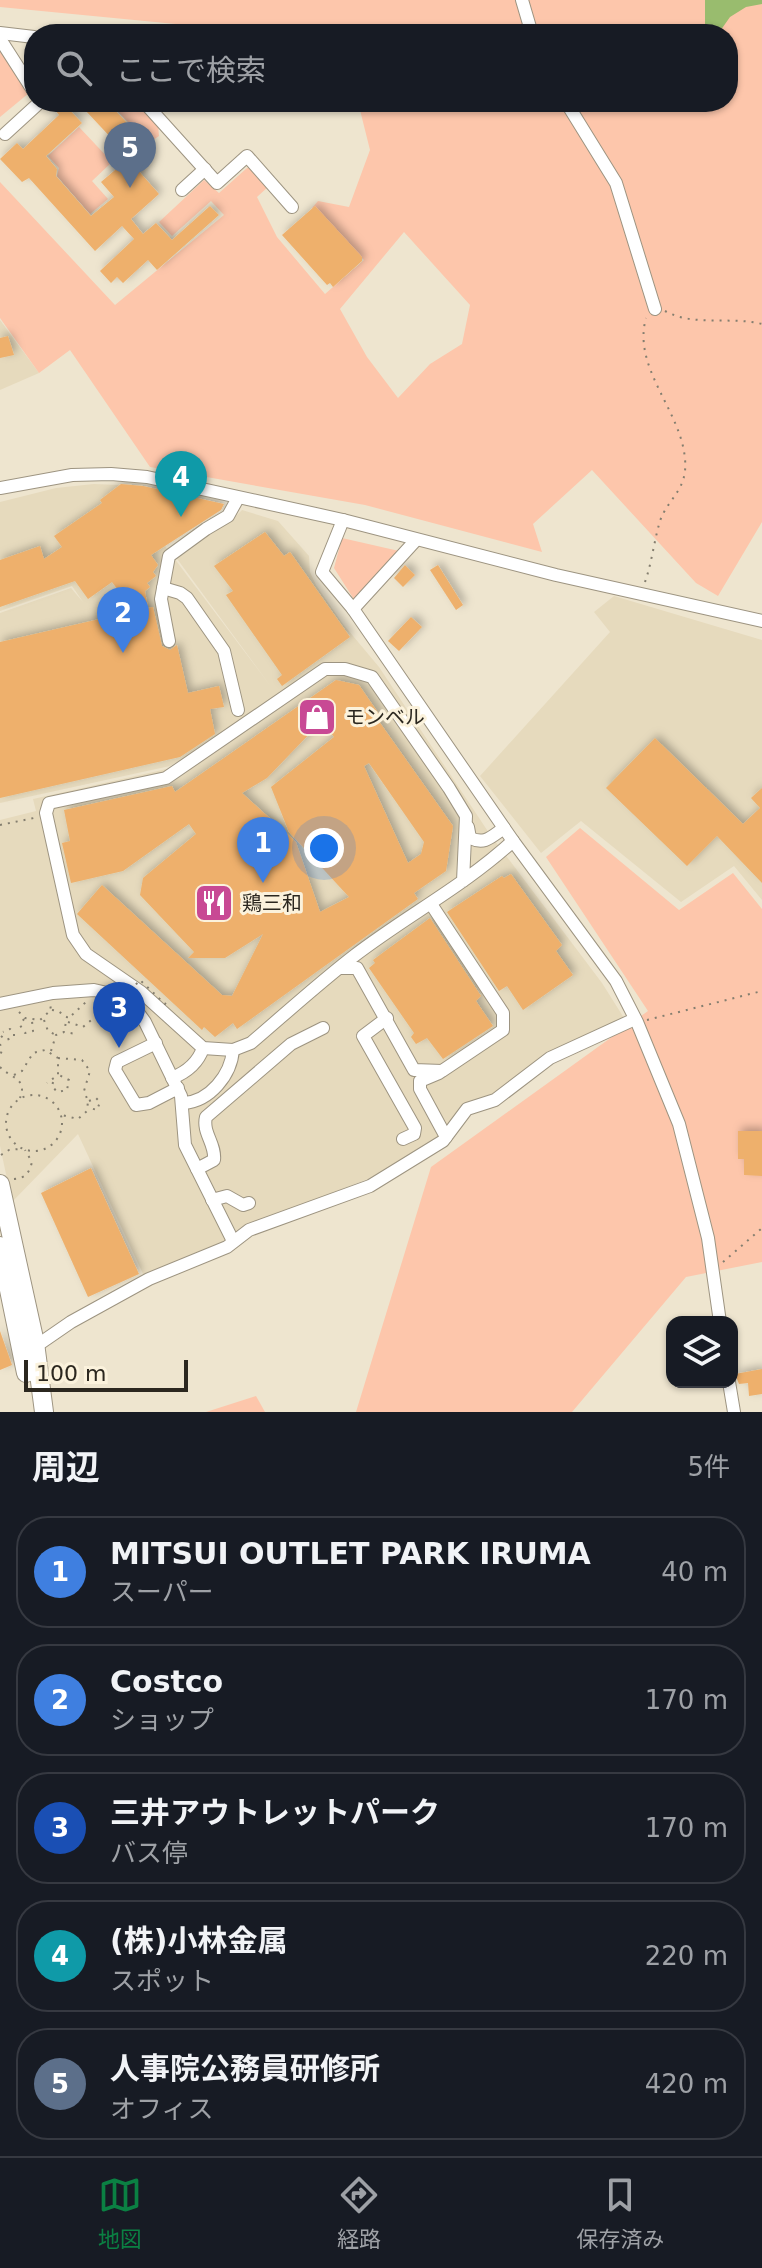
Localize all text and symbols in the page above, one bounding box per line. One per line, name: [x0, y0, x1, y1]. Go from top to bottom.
search box: [24, 24, 738, 112]
icon: search: [52, 46, 96, 90]
text: ここで検索: [116, 53, 266, 88]
pin: 5: [104, 122, 156, 188]
pin: 4: [155, 451, 207, 517]
pin: 2: [97, 587, 149, 653]
shop icon: モンベル: [296, 696, 338, 738]
place label: モンベル: [345, 705, 425, 729]
pin: 1: [237, 817, 289, 883]
your location: [304, 828, 344, 868]
restaurant icon: 鶏三和: [193, 882, 235, 924]
place label: 鶏三和: [242, 891, 302, 915]
pin: 3: [93, 982, 145, 1048]
map controls: [666, 1316, 738, 1388]
button: layers: [666, 1316, 738, 1388]
scale bar: [24, 1356, 188, 1392]
text: 100 m: [36, 1361, 106, 1386]
text: 周辺: [32, 1447, 100, 1487]
text: 5件: [687, 1452, 730, 1482]
text: MITSUI OUTLET PARK IRUMA: [110, 1536, 591, 1571]
text: 1: [51, 1557, 69, 1587]
text: 40 m: [661, 1557, 728, 1587]
text: スーパー: [110, 1577, 214, 1607]
text: Costco: [110, 1664, 223, 1699]
text: 2: [51, 1685, 69, 1715]
text: 170 m: [645, 1685, 728, 1715]
text: ショップ: [110, 1705, 214, 1735]
text: 三井アウトレットパーク: [110, 1795, 440, 1830]
text: 3: [51, 1813, 69, 1843]
text: 170 m: [645, 1813, 728, 1843]
text: バス停: [110, 1838, 188, 1868]
text: (株)小林金属: [110, 1923, 287, 1958]
text: 4: [51, 1941, 69, 1971]
text: 220 m: [645, 1941, 728, 1971]
text: スポット: [110, 1966, 214, 1996]
text: 人事院公務員研修所: [110, 2051, 380, 2086]
text: 5: [51, 2069, 69, 2099]
text: 420 m: [645, 2069, 728, 2099]
text: オフィス: [110, 2094, 213, 2124]
tab: 地図: [98, 2173, 142, 2253]
tab: 経路: [337, 2173, 381, 2253]
tab: 保存済み: [576, 2173, 664, 2253]

